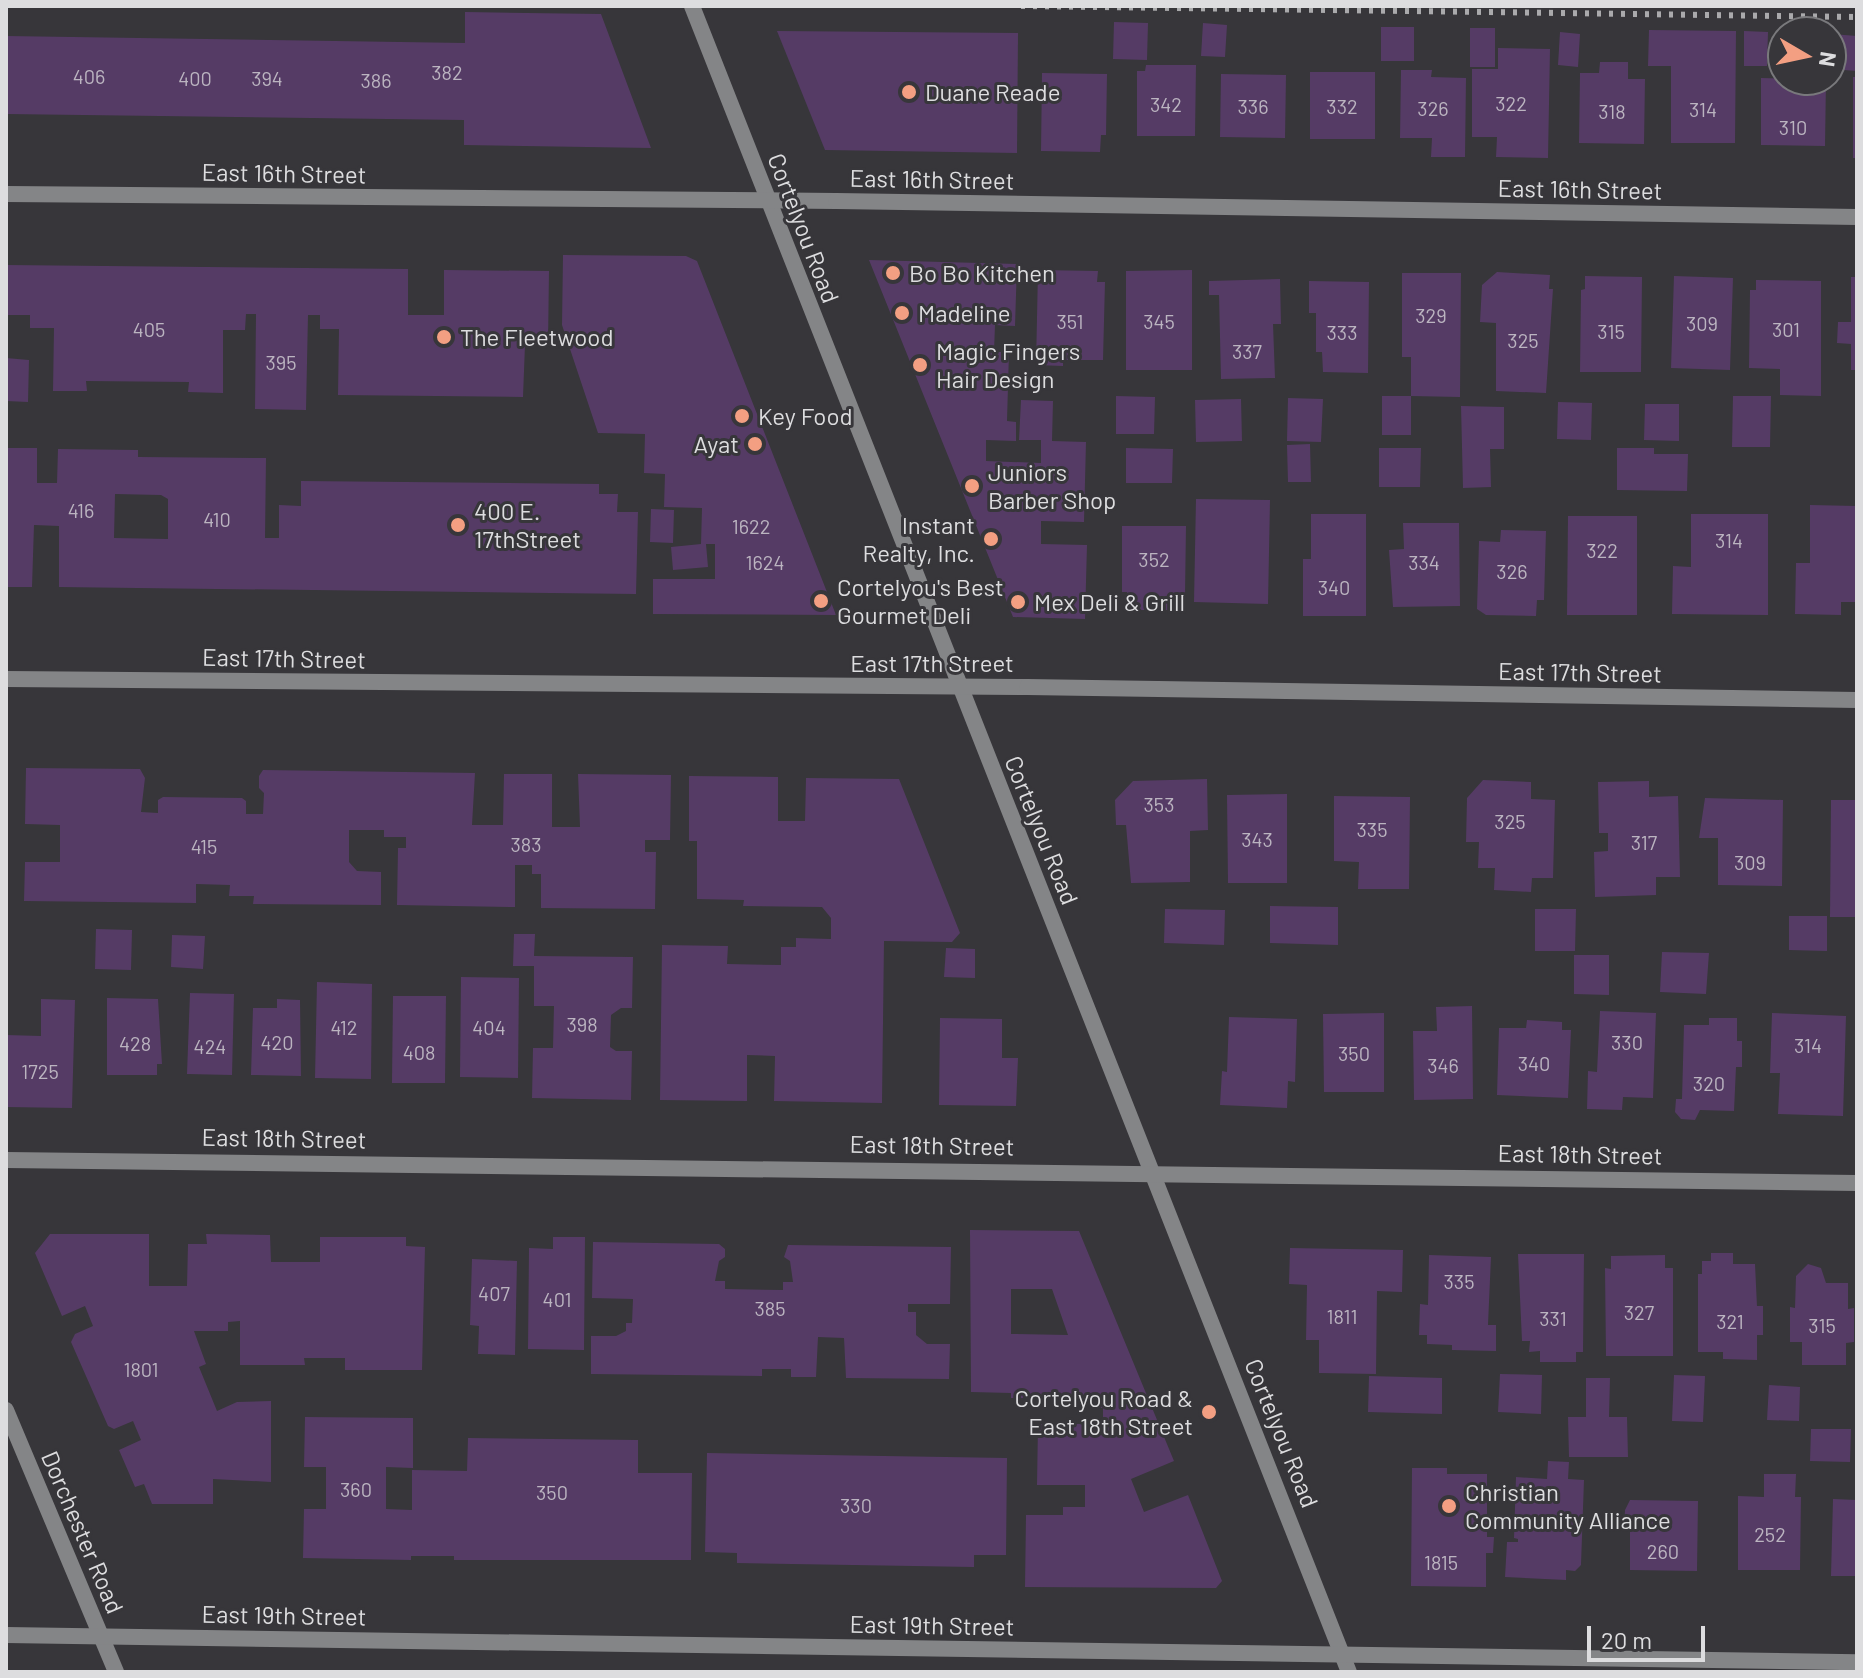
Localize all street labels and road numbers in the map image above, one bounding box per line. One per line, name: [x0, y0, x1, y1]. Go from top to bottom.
street label: Cortelyou Road: [762, 149, 846, 307]
street label: East 16th Street: [201, 157, 367, 189]
street label: East 16th Street: [849, 163, 1015, 195]
street label: East 16th Street: [1497, 173, 1663, 205]
street label: East 17th Street: [202, 642, 366, 674]
street label: East 17th Street: [850, 649, 1014, 677]
street label: East 17th Street: [1498, 656, 1662, 688]
street label: Cortelyou Road: [999, 751, 1085, 909]
street label: East 18th Street: [201, 1122, 367, 1154]
street label: East 18th Street: [849, 1129, 1015, 1161]
street label: East 18th Street: [1497, 1138, 1663, 1170]
street label: Cortelyou Road: [1239, 1354, 1325, 1512]
street label: Dorchester Road: [36, 1446, 130, 1618]
street label: East 19th Street: [201, 1599, 367, 1631]
street label: East 19th Street: [849, 1609, 1015, 1641]

